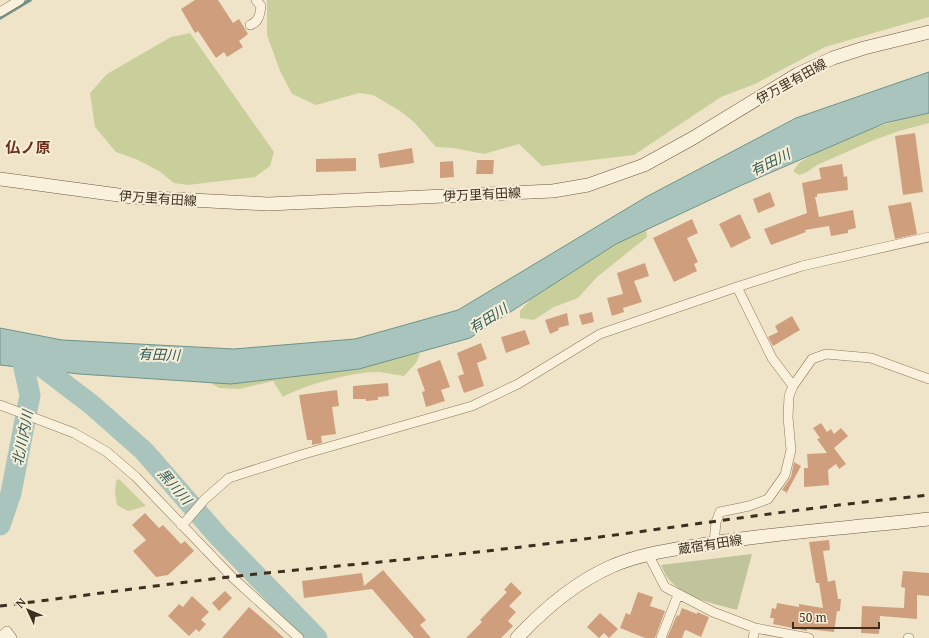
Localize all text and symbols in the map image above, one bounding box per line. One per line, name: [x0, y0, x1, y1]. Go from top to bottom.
street label: 伊万里有田線: [753, 54, 829, 108]
district label: 仏ノ原: [4, 137, 51, 157]
water label: 有田川: [747, 143, 795, 180]
street label: 伊万里有田線: [443, 183, 521, 205]
street label: 伊万里有田線: [118, 186, 198, 210]
water label: 有田川: [465, 298, 513, 337]
water label: 有田川: [138, 344, 182, 364]
water label: 北川内川: [7, 407, 37, 467]
water label: 黒川川: [154, 464, 197, 510]
street label: 蔵宿有田線: [676, 530, 744, 558]
north arrow: [8, 590, 48, 630]
text: N: [12, 594, 29, 611]
scale bar: [793, 604, 879, 630]
text: 50 m: [799, 609, 827, 626]

